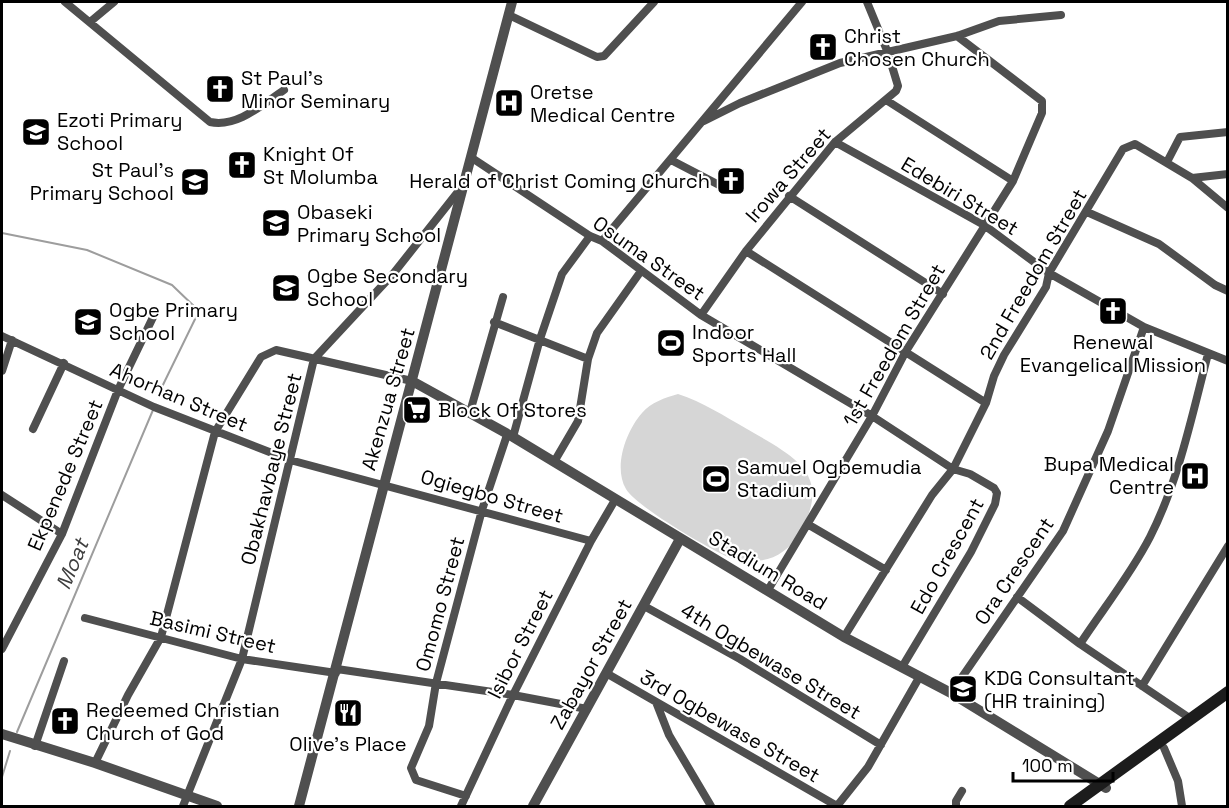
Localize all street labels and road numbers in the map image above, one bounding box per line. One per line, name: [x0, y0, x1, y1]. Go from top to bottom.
street label: Irowa Street: [740, 122, 836, 228]
street label: Edebiri Street: [897, 151, 1023, 241]
street label: 2nd Freedom Street: [974, 184, 1092, 364]
street label: Osuma Street: [588, 210, 710, 306]
street label: 1st Freedom Street: [837, 259, 951, 431]
street label: Akenzua Street: [355, 325, 421, 473]
street label: Ahorhan Street: [106, 356, 252, 438]
street label: Obakhavbaye Street: [235, 370, 307, 568]
street label: Ekpenede Street: [21, 395, 109, 555]
street label: Ogiegbo Street: [418, 463, 566, 529]
street label: Edo Crescent: [904, 493, 990, 619]
street label: Ora Crescent: [968, 512, 1060, 630]
street label: Stadium Road: [704, 524, 832, 616]
street label: Omomo Street: [409, 534, 471, 674]
street label: Isibor Street: [481, 585, 559, 703]
street label: Zabayor Street: [544, 594, 638, 734]
street label: 4th Ogbewase Street: [676, 597, 866, 725]
street label: Basimi Street: [148, 605, 278, 659]
street label: 3rd Ogbewase Street: [635, 664, 825, 788]

